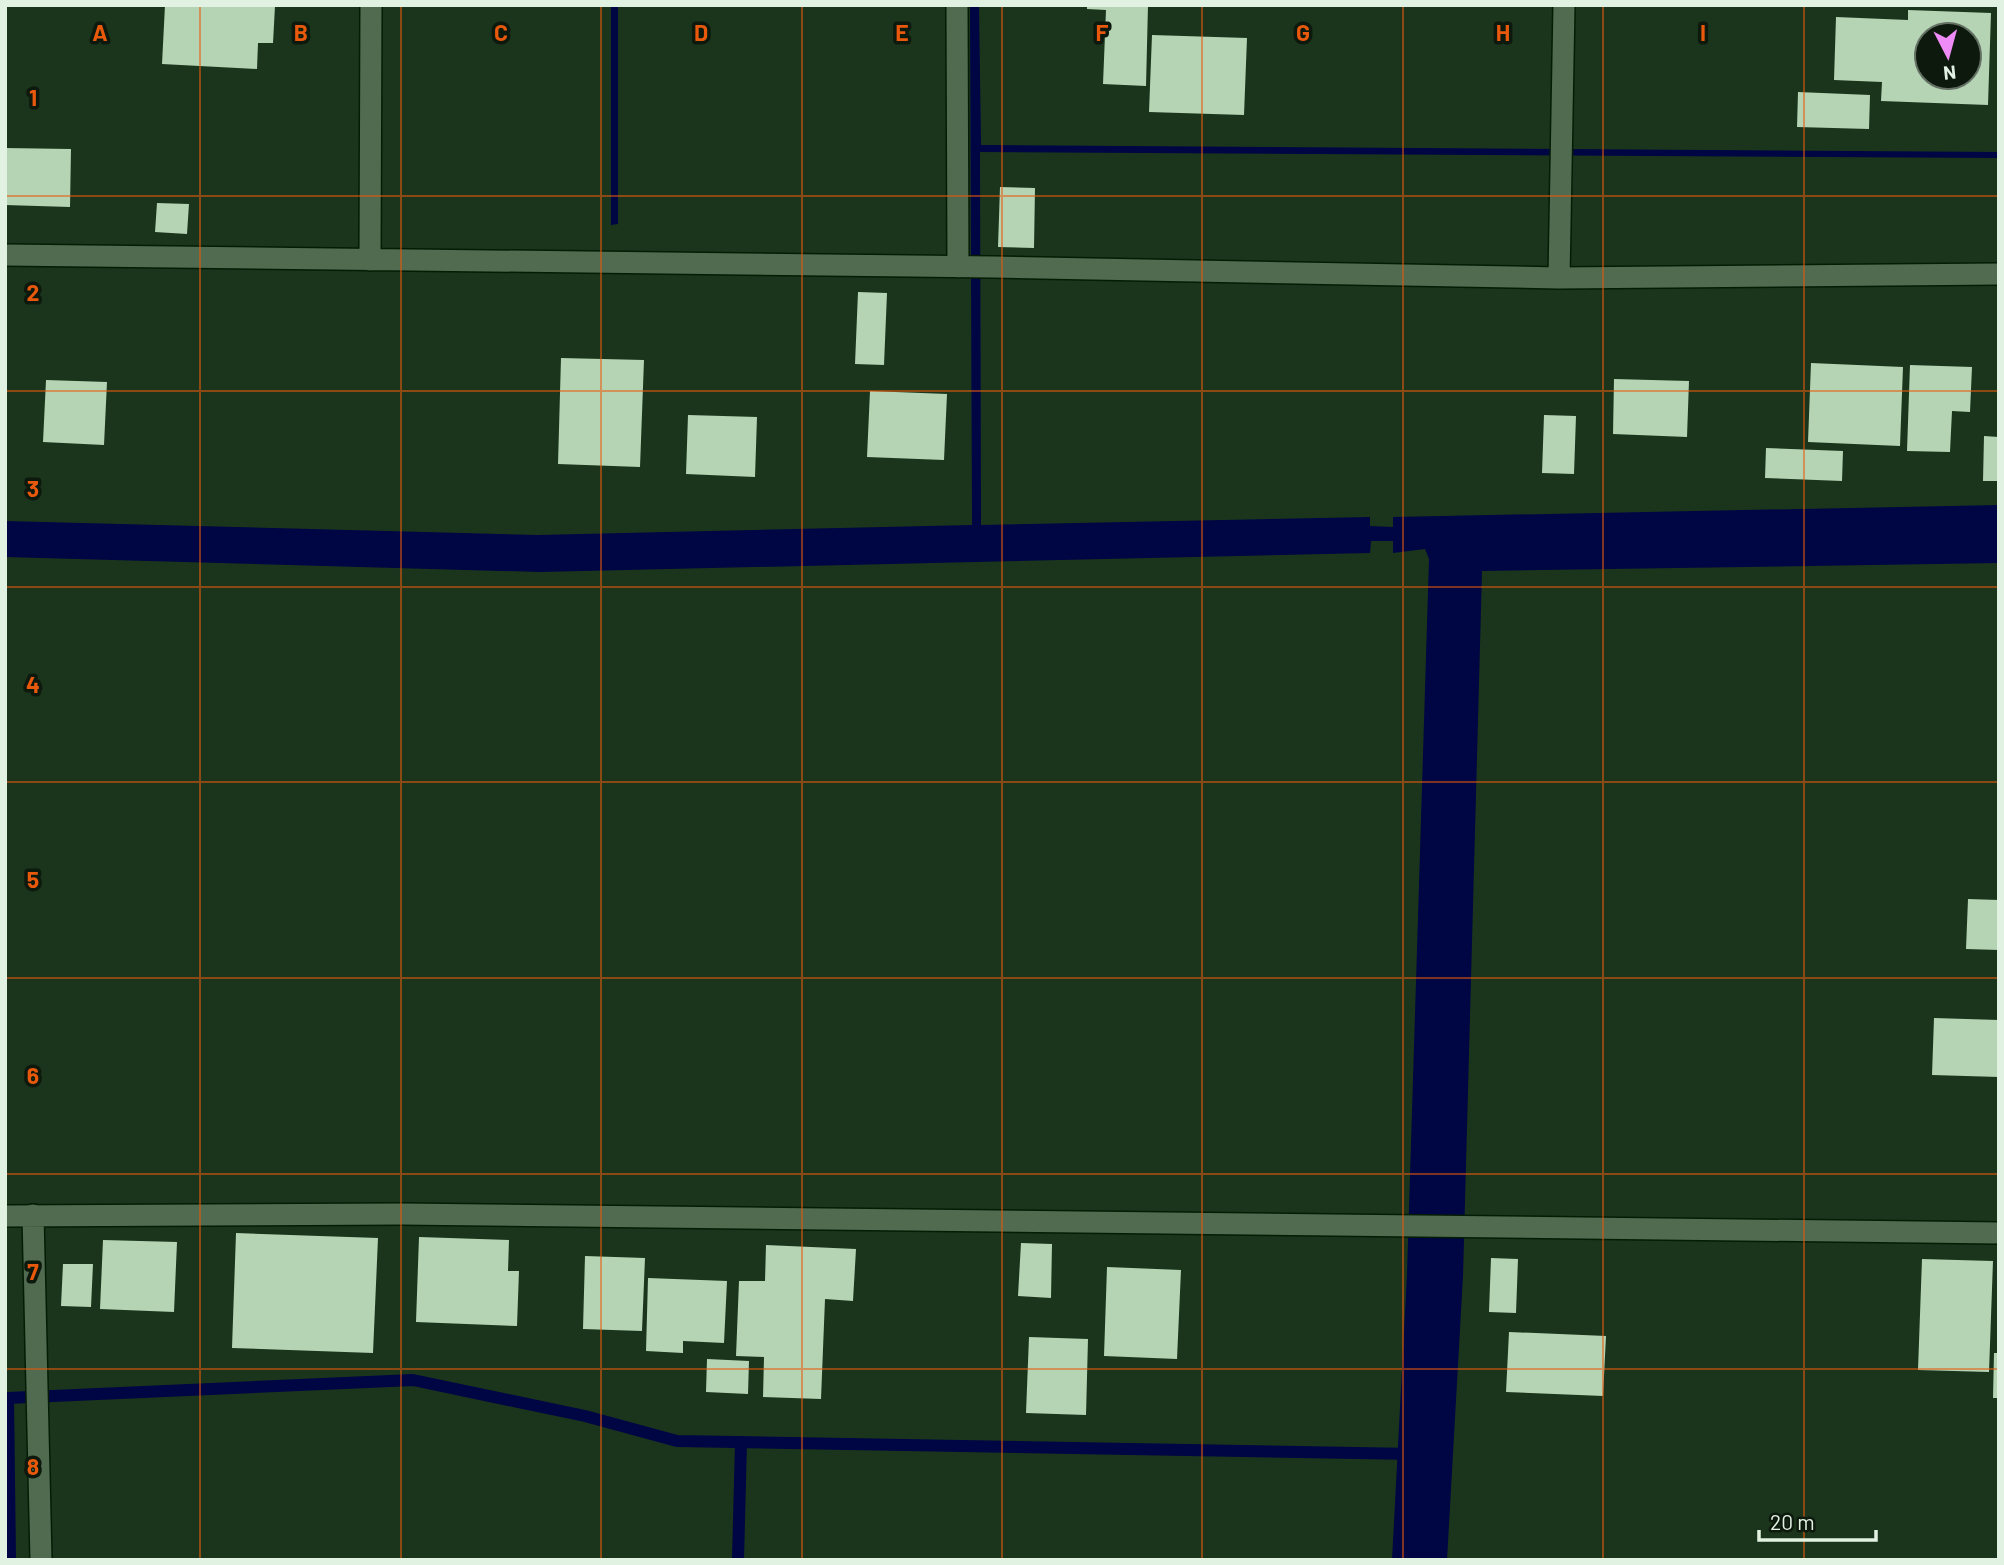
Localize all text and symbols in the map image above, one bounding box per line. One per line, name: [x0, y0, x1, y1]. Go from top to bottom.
text: A: [92, 18, 108, 46]
text: B: [294, 18, 308, 46]
text: C: [494, 18, 508, 46]
text: D: [694, 18, 708, 46]
text: E: [895, 18, 909, 46]
text: F: [1096, 18, 1109, 46]
text: G: [1296, 18, 1310, 46]
text: H: [1496, 18, 1510, 46]
text: I: [1700, 18, 1706, 46]
north arrow: [1913, 21, 1983, 91]
text: N: [1942, 61, 1957, 86]
text: 1: [29, 83, 37, 111]
text: 2: [27, 278, 39, 306]
text: 3: [27, 474, 39, 502]
text: 4: [26, 670, 40, 698]
text: 5: [27, 865, 39, 893]
text: 6: [27, 1061, 39, 1089]
text: 7: [27, 1257, 39, 1285]
text: 8: [27, 1452, 39, 1480]
scale bar: [1759, 1498, 1876, 1542]
text: 20 m: [1770, 1509, 1815, 1534]

